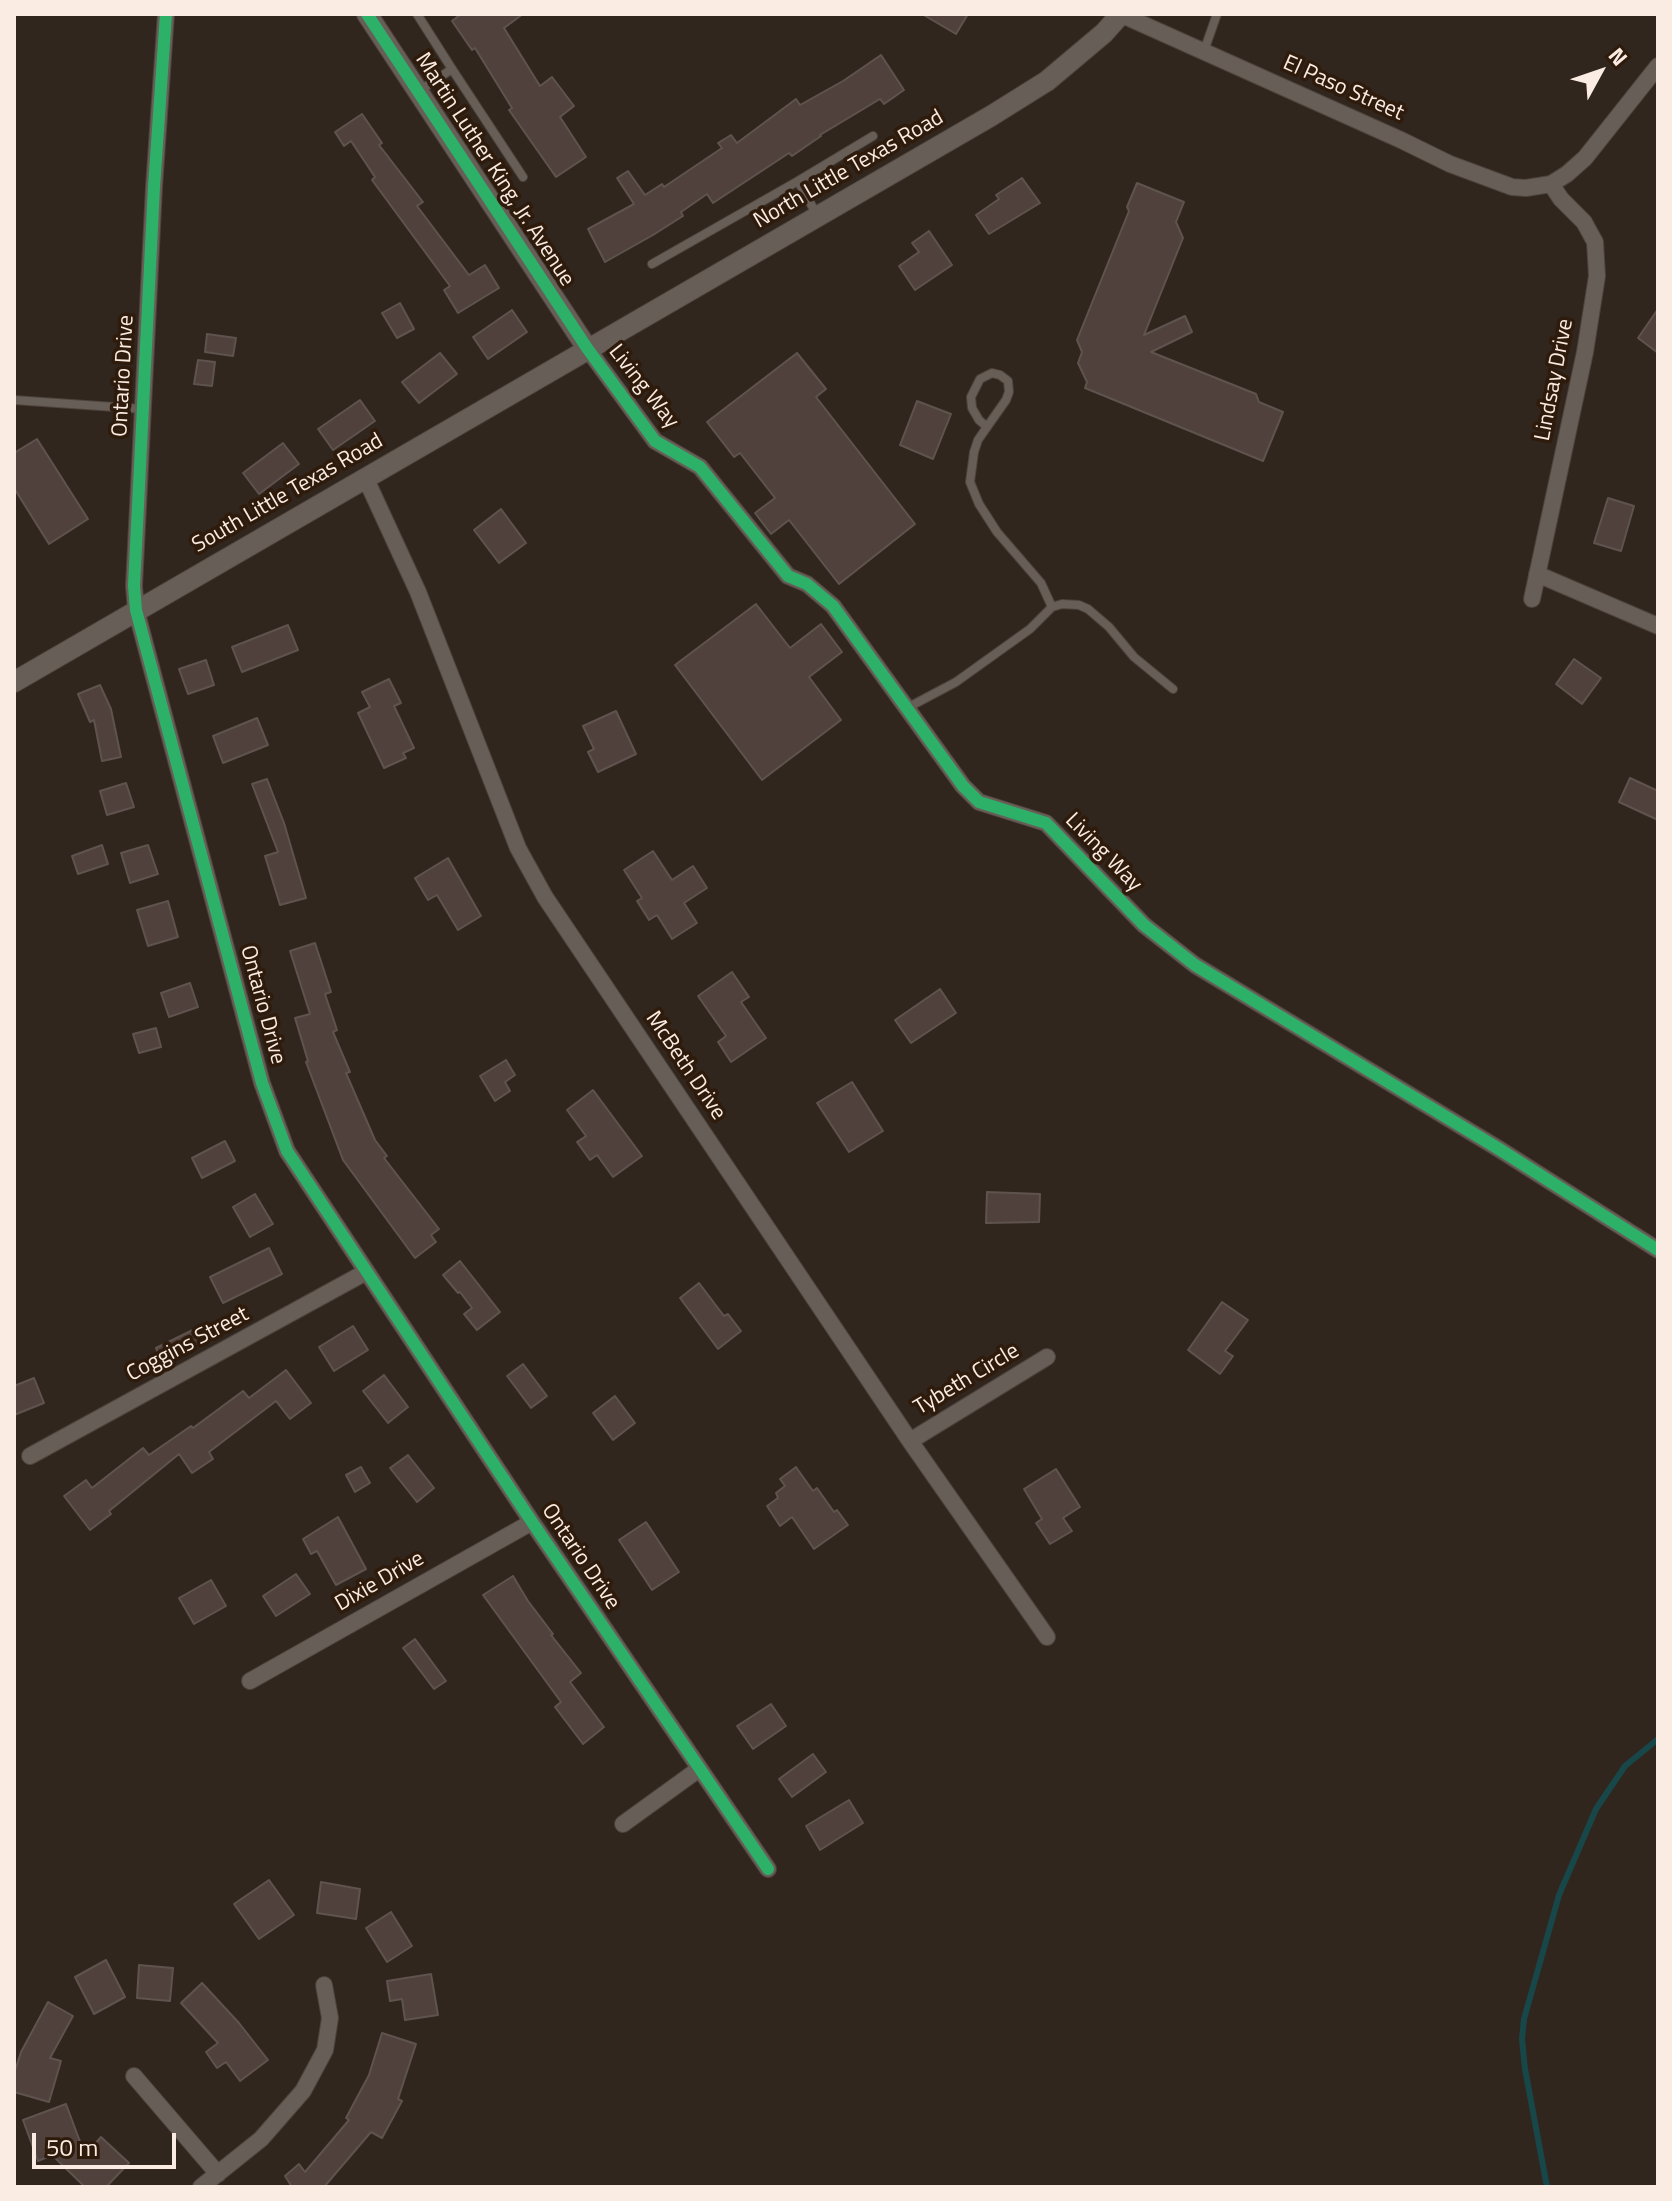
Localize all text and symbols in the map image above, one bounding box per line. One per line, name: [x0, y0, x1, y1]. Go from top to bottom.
north arrow: [1560, 32, 1640, 112]
text: N: [1600, 40, 1636, 73]
street label: Martin Luther King, Jr. Avenue: [409, 48, 579, 292]
street label: El Paso Street: [1279, 51, 1407, 127]
street label: North Little Texas Road: [750, 105, 948, 235]
street label: Ontario Drive: [108, 314, 140, 438]
street label: Lindsay Drive: [1530, 317, 1580, 443]
street label: Living Way: [602, 340, 684, 434]
street label: South Little Texas Road: [188, 429, 388, 559]
street label: Living Way: [1059, 808, 1147, 898]
street label: Ontario Drive: [233, 943, 291, 1067]
street label: McBeth Drive: [639, 1007, 731, 1125]
street label: Coggins Street: [122, 1302, 254, 1388]
street label: Tybeth Circle: [910, 1338, 1024, 1422]
street label: Ontario Drive: [535, 1499, 625, 1615]
street label: Dixie Drive: [331, 1546, 429, 1618]
scale bar: [36, 2117, 180, 2167]
text: 50 m: [46, 2129, 98, 2165]

